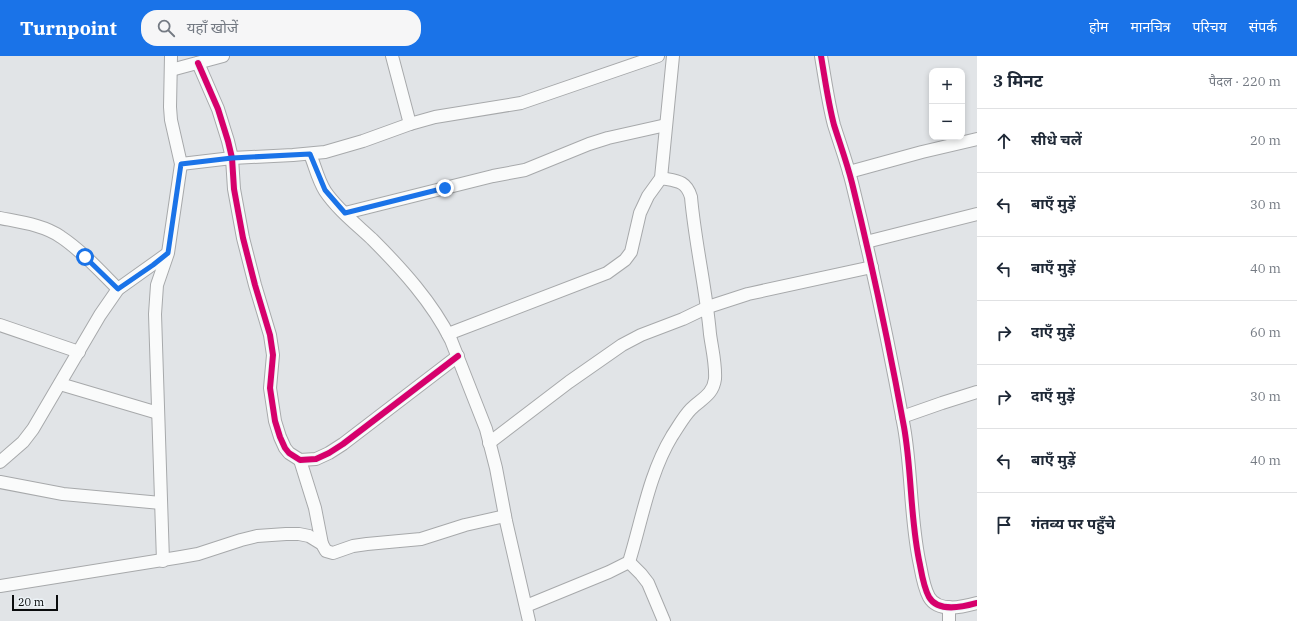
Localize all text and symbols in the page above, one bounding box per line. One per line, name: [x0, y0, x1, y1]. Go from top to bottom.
search box: [141, 10, 421, 46]
text: Turnpoint: [20, 16, 117, 40]
icon: search: [155, 17, 177, 39]
text: यहाँ खोजें: [187, 18, 238, 37]
text: होम: [1089, 18, 1108, 36]
text: मानचित्र: [1130, 18, 1171, 36]
text: परिचय: [1193, 18, 1227, 36]
text: संपर्क: [1249, 18, 1277, 36]
map controls: [929, 68, 965, 140]
button: +: [929, 68, 965, 104]
text: 3 मिनट: [993, 70, 1043, 92]
text: पैदल · 220 m: [1209, 73, 1281, 90]
button: −: [929, 104, 965, 140]
icon: ahead: [993, 130, 1015, 152]
text: सीधे चलें: [1031, 130, 1082, 149]
text: 20 m: [1250, 132, 1281, 149]
route end: [436, 179, 454, 197]
icon: left: [993, 194, 1015, 216]
text: बाएँ मुड़ें: [1031, 194, 1076, 213]
text: 30 m: [1250, 196, 1281, 213]
route start: [76, 248, 94, 266]
icon: left: [993, 258, 1015, 280]
text: बाएँ मुड़ें: [1031, 258, 1076, 277]
text: 40 m: [1250, 260, 1281, 277]
icon: right: [993, 322, 1015, 344]
text: दाएँ मुड़ें: [1031, 322, 1075, 341]
text: 60 m: [1250, 324, 1281, 341]
icon: right: [993, 386, 1015, 408]
text: दाएँ मुड़ें: [1031, 386, 1075, 405]
text: 30 m: [1250, 388, 1281, 405]
icon: left: [993, 450, 1015, 472]
text: बाएँ मुड़ें: [1031, 450, 1076, 469]
text: 40 m: [1250, 452, 1281, 469]
icon: arrive: [993, 514, 1015, 536]
text: गंतव्य पर पहुँचे: [1031, 514, 1115, 533]
scale bar: [12, 593, 58, 612]
text: 20 m: [18, 595, 44, 609]

